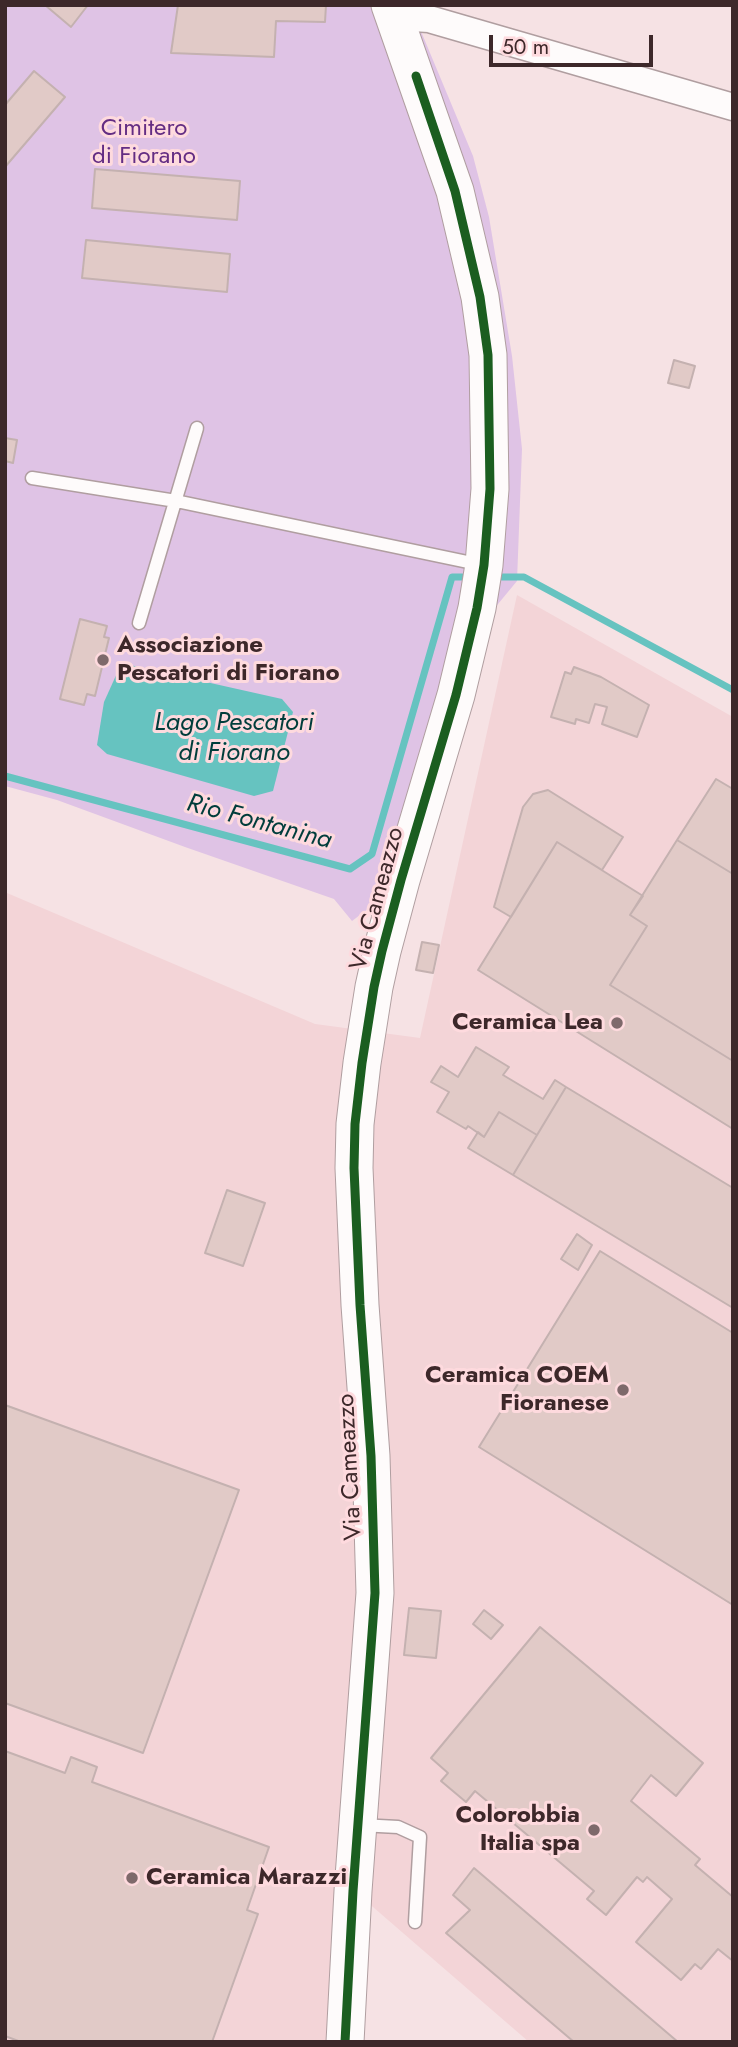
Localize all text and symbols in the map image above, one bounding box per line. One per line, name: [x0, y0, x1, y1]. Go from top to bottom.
scale bar: [493, 21, 658, 65]
text: 50 m: [502, 32, 549, 62]
park label: Cimitero di Fiorano: [92, 115, 196, 171]
place label: Associazione Pescatori di Fiorano: [117, 632, 340, 688]
marker: Associazione Pescatori di Fiorano: [95, 652, 111, 668]
water label: Lago Pescatori di Fiorano: [154, 708, 314, 770]
water label: Rio Fontanina: [183, 789, 335, 857]
street label: Via Cameazzo: [345, 824, 411, 974]
place label: Ceramica Lea: [452, 1009, 603, 1037]
marker: Ceramica Lea: [609, 1015, 625, 1031]
place label: Ceramica COEM Fioranese: [425, 1362, 609, 1418]
marker: Ceramica COEM Fioranese: [615, 1382, 631, 1398]
street label: Via Cameazzo: [333, 1393, 369, 1541]
place label: Colorobbia Italia spa: [456, 1802, 580, 1858]
marker: Colorobbia Italia spa: [586, 1822, 602, 1838]
place label: Ceramica Marazzi: [146, 1864, 347, 1892]
marker: Ceramica Marazzi: [124, 1870, 140, 1886]

